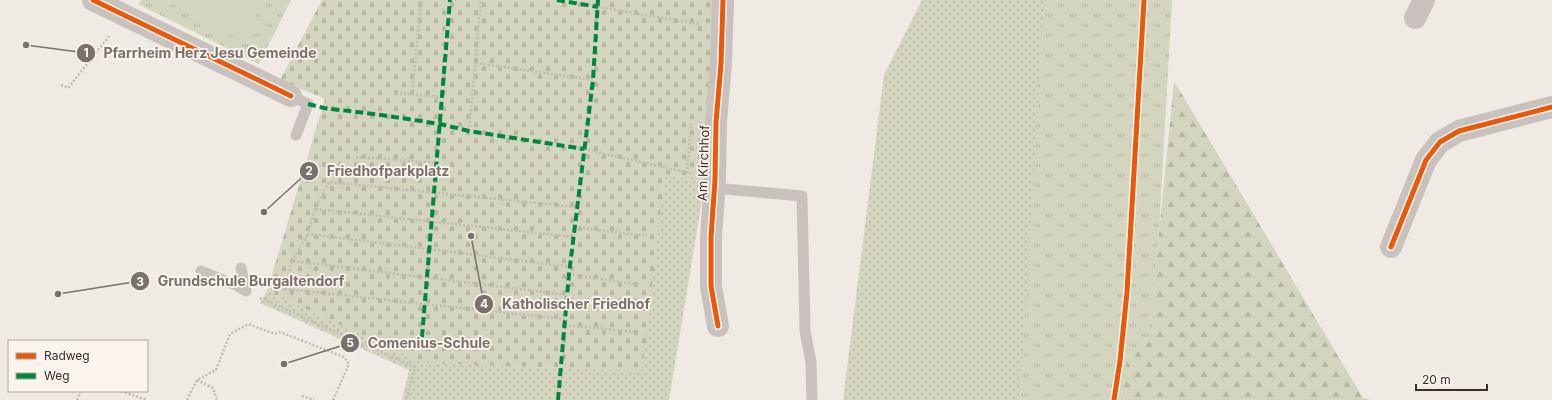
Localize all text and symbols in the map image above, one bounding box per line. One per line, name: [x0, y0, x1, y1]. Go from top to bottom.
callout: Pfarrheim Herz Jesu Gemeinde: [76, 40, 325, 66]
text: Pfarrheim Herz Jesu Gemeinde: [103, 44, 317, 61]
text: 1: [83, 45, 89, 60]
street label: Am Kirchhof: [694, 124, 712, 201]
callout: Friedhofparkplatz: [299, 158, 457, 184]
text: Friedhofparkplatz: [327, 162, 449, 179]
text: 2: [305, 163, 313, 178]
callout: Grundschule Burgaltendorf: [130, 268, 353, 294]
text: Grundschule Burgaltendorf: [158, 272, 345, 289]
text: 3: [136, 274, 144, 289]
callout: Katholischer Friedhof: [474, 291, 658, 317]
text: Katholischer Friedhof: [502, 295, 650, 312]
text: 4: [480, 296, 488, 311]
callout: Comenius-Schule: [340, 330, 499, 356]
text: Comenius-Schule: [368, 334, 490, 351]
text: 5: [346, 335, 354, 350]
legend: [8, 340, 148, 392]
text: Radweg: [44, 348, 90, 363]
scale bar: [1416, 366, 1487, 392]
text: Weg: [44, 368, 70, 383]
text: 20 m: [1422, 372, 1451, 387]

